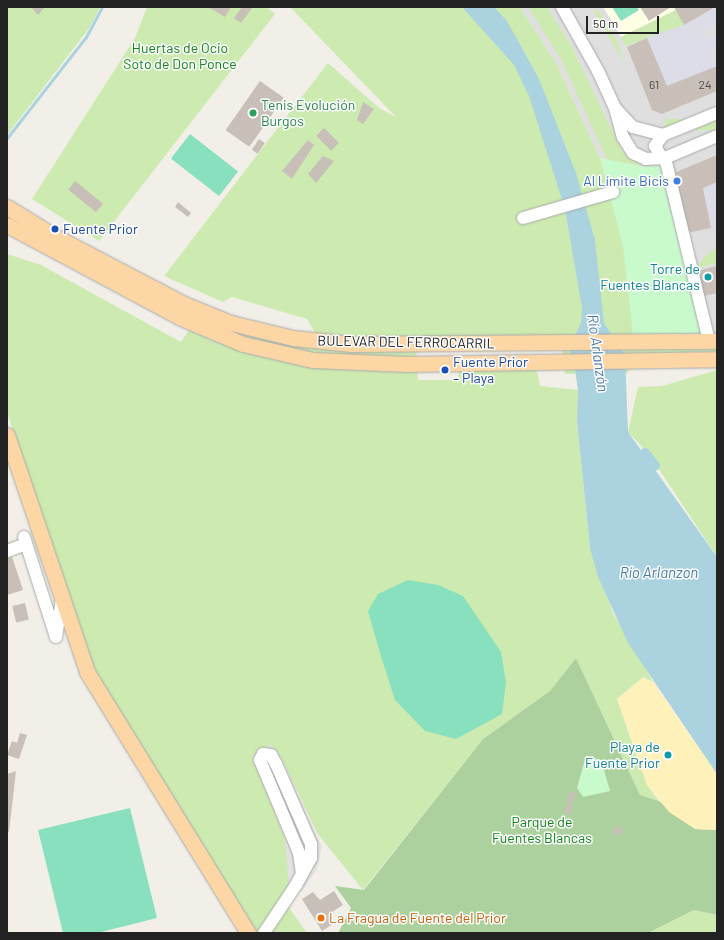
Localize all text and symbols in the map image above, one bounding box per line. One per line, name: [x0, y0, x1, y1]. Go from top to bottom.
scale bar: [588, 8, 661, 34]
text: 50 m: [593, 16, 618, 30]
park label: Huertas de Ocio Soto de Don Ponce: [123, 40, 237, 72]
house number: 61: [649, 78, 659, 92]
house number: 24: [698, 78, 712, 92]
place label: Tenis Evolución Burgos: [261, 97, 355, 130]
marker: Tenis Evolución Burgos: [248, 108, 258, 118]
place label: Al Límite Bicis: [583, 173, 669, 189]
marker: Al Límite Bicis: [672, 176, 682, 186]
place label: Fuente Prior: [63, 221, 138, 237]
marker: Fuente Prior: [50, 224, 60, 234]
place label: Torre de Fuentes Blancas: [600, 261, 700, 294]
marker: Torre de Fuentes Blancas: [703, 272, 713, 282]
water label: Río Arlanzón: [584, 313, 612, 393]
street label: BULEVAR DEL FERROCARRIL: [317, 332, 495, 352]
place label: Fuente Prior – Playa: [453, 354, 528, 386]
marker: Fuente Prior – Playa: [440, 365, 450, 375]
water label: Río Arlanzon: [620, 564, 698, 582]
place label: Playa de Fuente Prior: [585, 739, 660, 772]
marker: Playa de Fuente Prior: [663, 750, 673, 760]
park label: Parque de Fuentes Blancas: [492, 814, 592, 846]
place label: La Fragua de Fuente del Prior: [329, 910, 506, 926]
marker: La Fragua de Fuente del Prior: [316, 913, 326, 923]

